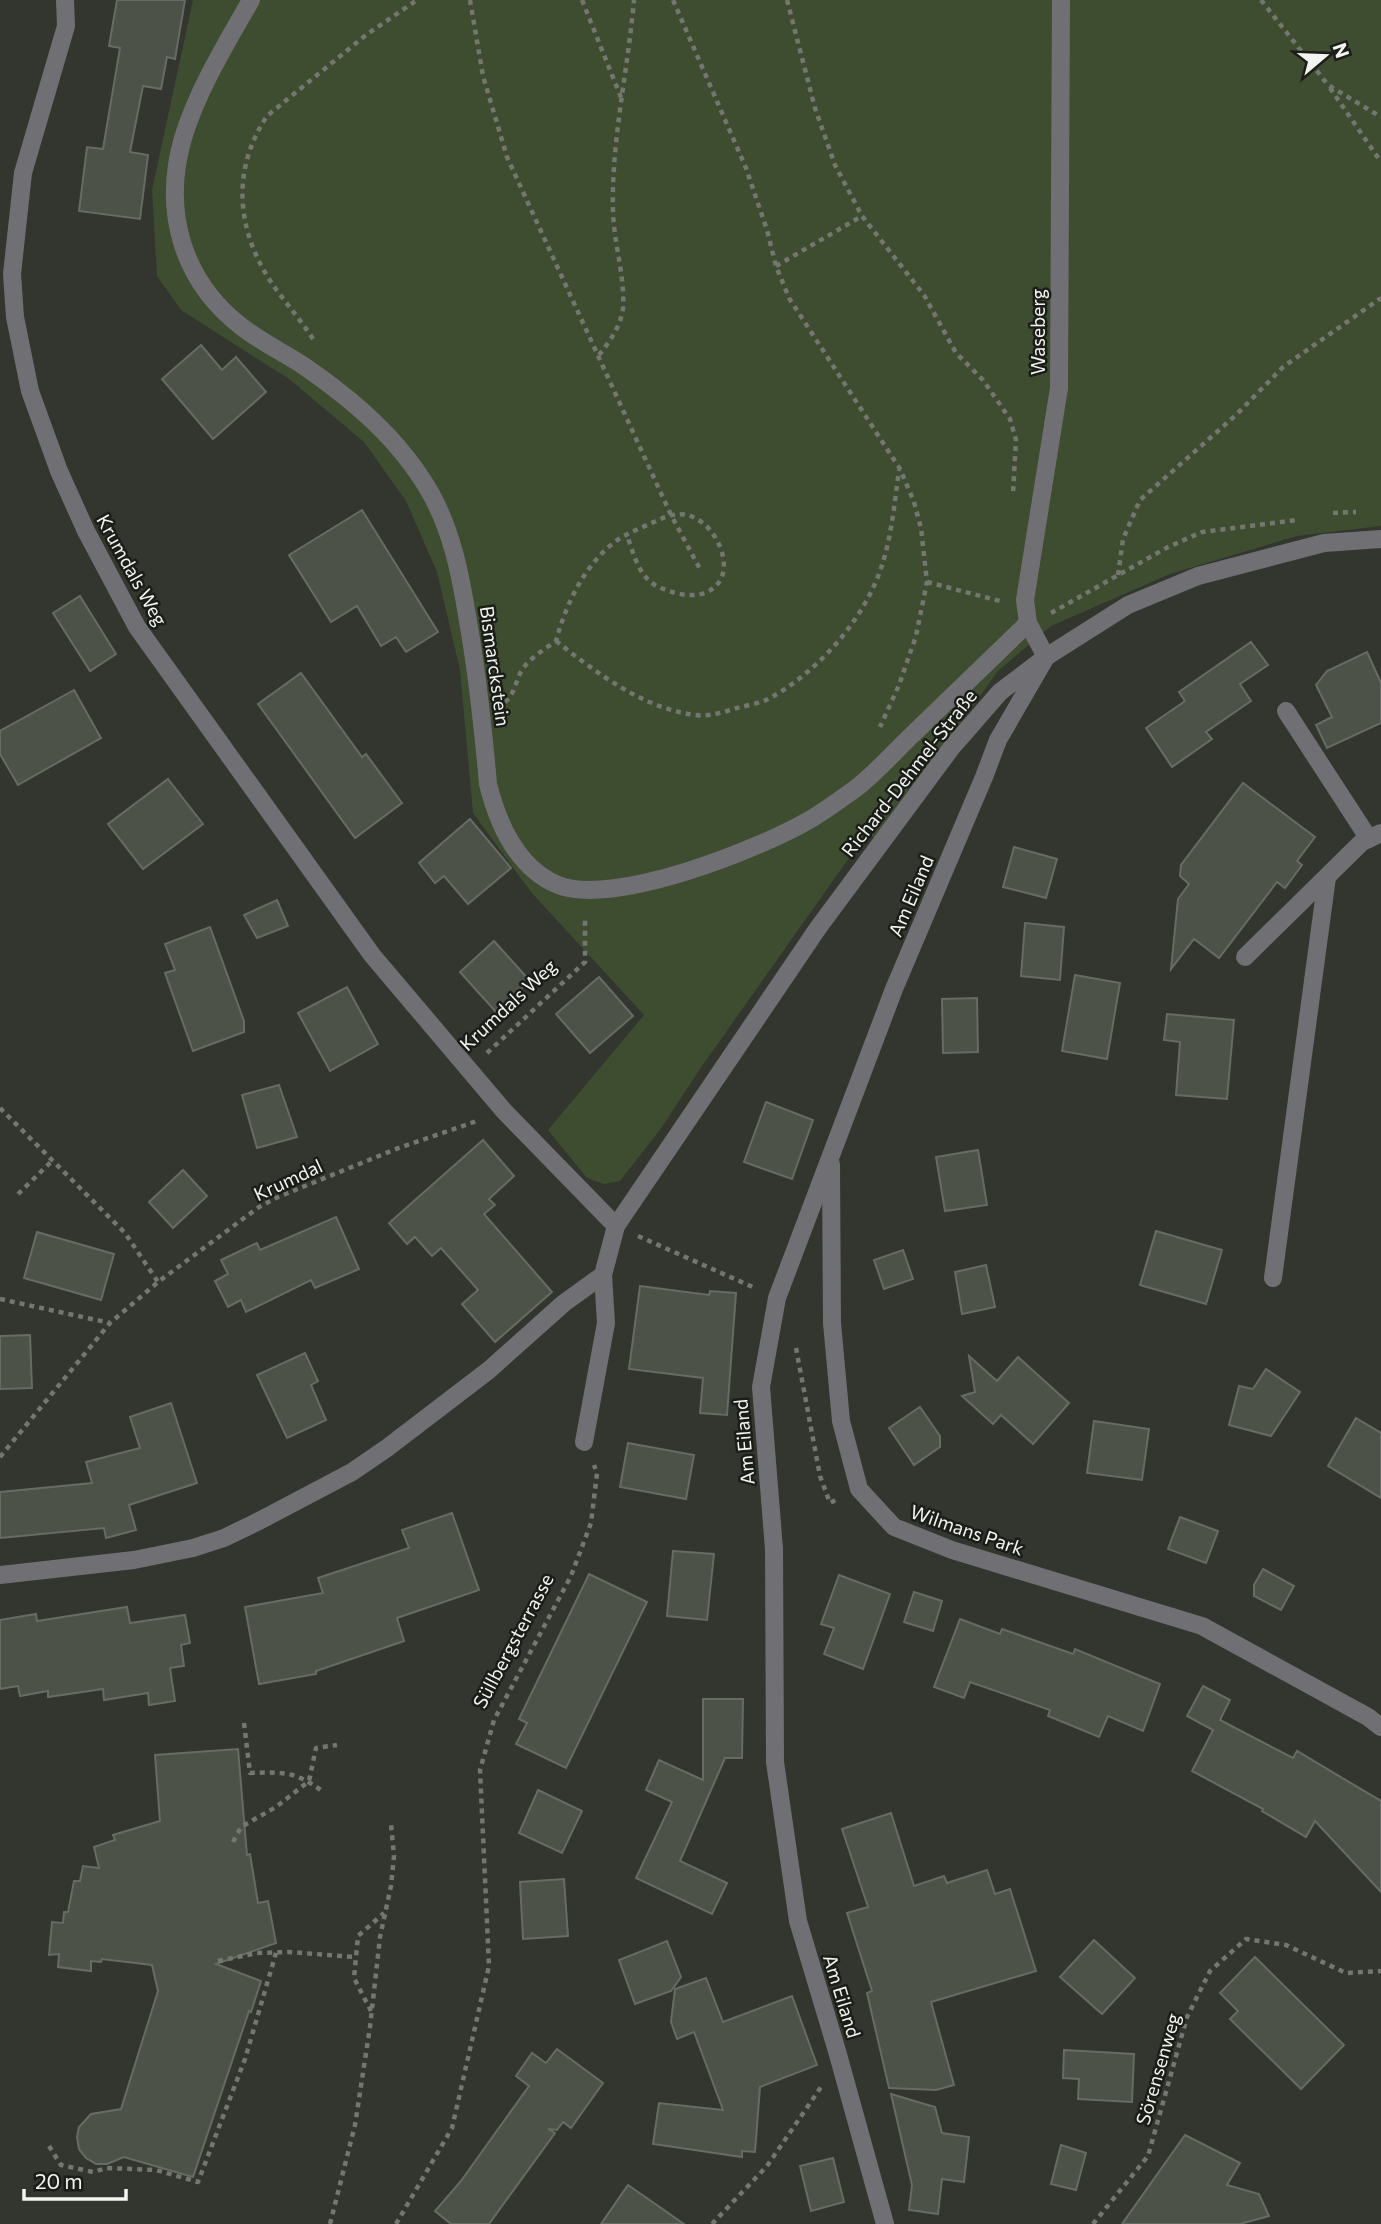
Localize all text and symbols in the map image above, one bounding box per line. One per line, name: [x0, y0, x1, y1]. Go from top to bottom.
north arrow: [1290, 21, 1360, 91]
text: N: [1328, 40, 1355, 61]
street label: Waseberg: [1026, 289, 1049, 375]
street label: Krumdals Weg: [92, 510, 173, 630]
street label: Bismarckstein: [476, 604, 515, 728]
street label: Richard-Dehmel-Straße: [836, 684, 981, 861]
street label: Am Eiland: [883, 852, 938, 940]
street label: Krumdals Weg: [455, 954, 561, 1055]
street label: Krumdal: [250, 1154, 326, 1205]
street label: Am Eiland: [728, 1398, 759, 1486]
street label: Wilmans Park: [907, 1499, 1027, 1560]
street label: Süllbergsterrasse: [467, 1570, 558, 1712]
street label: Am Eiland: [819, 1951, 866, 2040]
street label: Sörensenweg: [1131, 2010, 1184, 2127]
scale bar: [24, 2158, 126, 2202]
text: 20 m: [35, 2168, 83, 2193]

